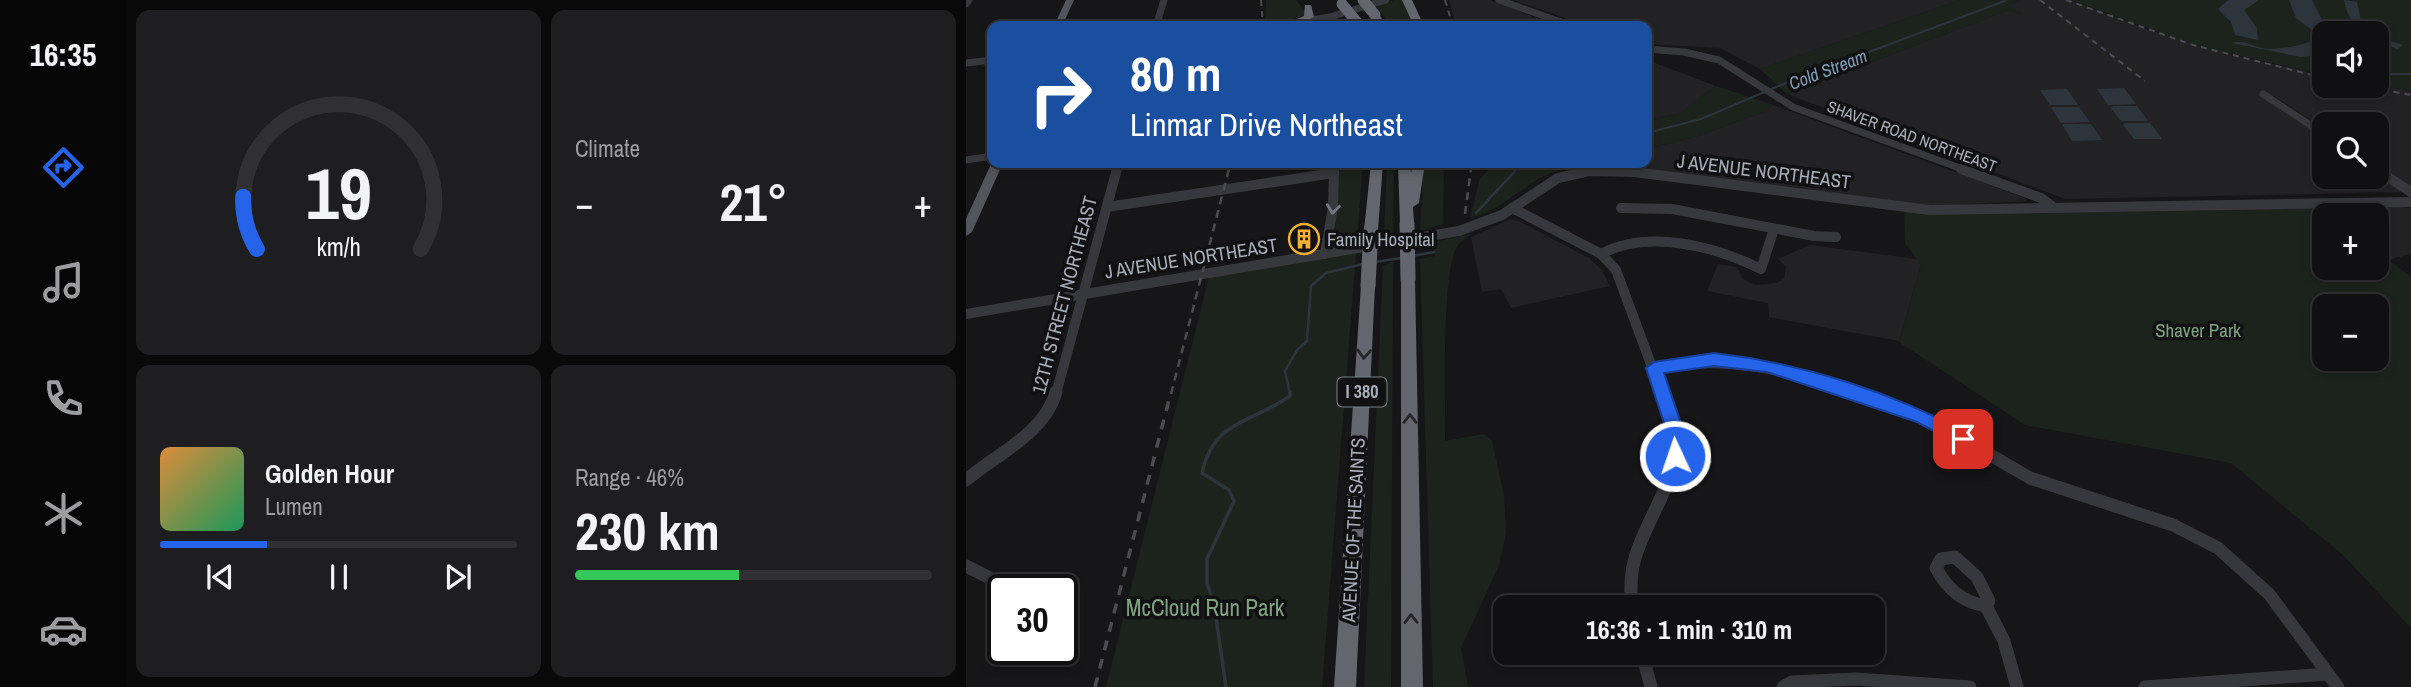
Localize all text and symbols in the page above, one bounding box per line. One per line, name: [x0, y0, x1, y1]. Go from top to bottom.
map controls: [2312, 21, 2389, 371]
button: sound: [2312, 21, 2389, 98]
text: 16:35: [29, 33, 97, 76]
text: 80 m: [1130, 40, 1222, 106]
water label: Cold Stream: [1785, 43, 1871, 96]
icon: right: [1015, 49, 1106, 140]
street label: SHAVER ROAD NORTHEAST: [1824, 95, 2000, 177]
text: Linmar Drive Northeast: [1130, 103, 1403, 146]
button: search: [2312, 112, 2389, 189]
text: Climate: [575, 133, 640, 164]
icon: directions: [39, 143, 88, 192]
text: 19: [305, 144, 372, 242]
street label: J AVENUE NORTHEAST: [1676, 147, 1853, 195]
text: 21°: [719, 167, 788, 237]
text: −: [575, 178, 593, 229]
text: +: [914, 178, 932, 229]
street label: 12TH STREET NORTHEAST: [1025, 193, 1103, 397]
one-way arrow: [1325, 203, 1340, 215]
button: +: [2312, 203, 2389, 280]
building icon: Family Hospital: [1287, 222, 1321, 256]
place label: Family Hospital: [1327, 226, 1434, 252]
text: km/h: [316, 229, 361, 263]
street label: J AVENUE NORTHEAST: [1103, 231, 1280, 284]
icon: music: [39, 258, 88, 307]
button: −: [2312, 294, 2389, 371]
park label: Shaver Park: [2155, 317, 2241, 343]
one-way arrow: [1357, 349, 1372, 360]
icon: phone: [39, 374, 88, 423]
road number: I 380: [1338, 378, 1386, 406]
pin: [1933, 409, 1993, 469]
one-way arrow: [1402, 413, 1418, 424]
position arrow: [1638, 419, 1712, 493]
icon: arrive: [1944, 420, 1982, 458]
street label: AVENUE OF THE SAINTS: [1335, 437, 1371, 624]
text: Golden Hour: [265, 456, 394, 491]
text: Range · 46%: [575, 462, 684, 493]
icon: climate: [39, 489, 88, 538]
text: Lumen: [265, 491, 323, 522]
text: 230 km: [575, 496, 720, 566]
icon: previous: [201, 558, 239, 596]
icon: pause: [320, 558, 358, 596]
icon: next: [439, 558, 477, 596]
speed limit sign: 30: [987, 574, 1078, 665]
park label: McCloud Run Park: [1126, 592, 1285, 623]
icon: car: [39, 605, 88, 654]
text: 16:36 · 1 min · 310 m: [1586, 612, 1792, 647]
one-way arrow: [1403, 613, 1419, 624]

